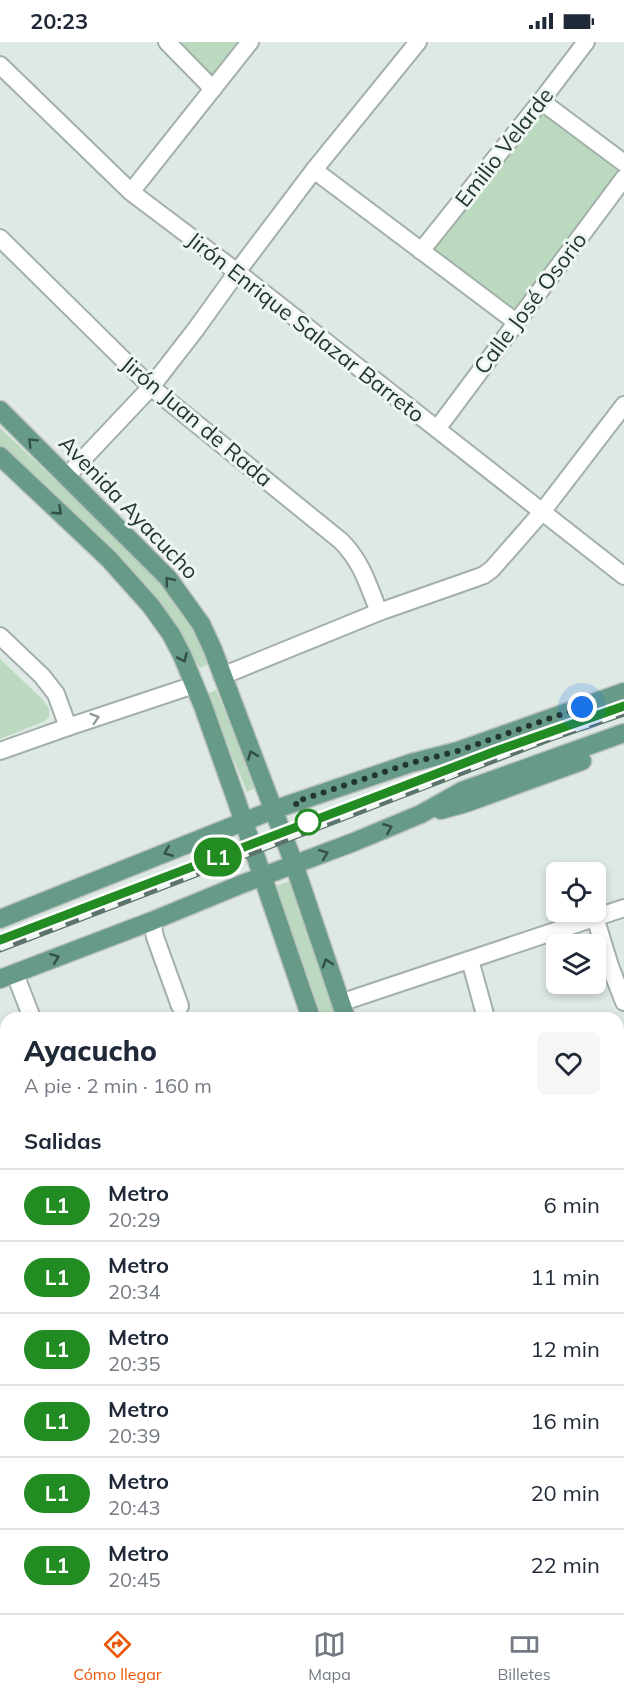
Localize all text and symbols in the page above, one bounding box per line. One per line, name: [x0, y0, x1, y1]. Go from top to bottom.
text: 20:23: [30, 7, 88, 35]
street label: Emilio Velarde: [449, 82, 559, 212]
street label: Jirón Enrique Salazar Barreto: [182, 226, 430, 428]
street label: Calle José Osorio: [467, 226, 593, 380]
street label: Jirón Juan de Rada: [116, 350, 278, 492]
street label: Avenida Ayacucho: [53, 429, 205, 585]
one-way arrow: [29, 438, 40, 449]
one-way arrow: [50, 503, 61, 514]
one-way arrow: [165, 577, 176, 588]
one-way arrow: [175, 652, 187, 663]
your location: [567, 692, 597, 722]
one-way arrow: [89, 713, 100, 725]
one-way arrow: [247, 751, 260, 761]
unlabelled marker: [295, 809, 321, 835]
one-way arrow: [381, 823, 392, 835]
line badge: L1: [191, 838, 245, 876]
text: L1: [206, 844, 230, 870]
one-way arrow: [163, 845, 174, 857]
one-way arrow: [318, 848, 329, 861]
map controls: [546, 862, 606, 994]
button: locate: [546, 862, 606, 922]
button: layers: [546, 934, 606, 994]
one-way arrow: [49, 953, 60, 965]
one-way arrow: [322, 958, 334, 969]
button: heart: [537, 1032, 600, 1095]
text: Ayacucho: [24, 1033, 157, 1068]
text: A pie · 2 min · 160 m: [24, 1073, 212, 1098]
text: Salidas: [24, 1127, 102, 1155]
text: Metro: [108, 1179, 169, 1207]
text: 6 min: [544, 1191, 600, 1219]
text: L1: [45, 1192, 69, 1218]
text: 20:29: [108, 1207, 161, 1232]
text: Metro: [108, 1251, 169, 1279]
text: 11 min: [530, 1263, 600, 1291]
text: L1: [45, 1264, 69, 1290]
text: 20:34: [108, 1279, 161, 1304]
text: Metro: [108, 1323, 169, 1351]
text: 12 min: [530, 1335, 600, 1363]
text: L1: [45, 1336, 69, 1362]
text: 20:35: [108, 1351, 161, 1376]
text: Metro: [108, 1395, 169, 1423]
text: 16 min: [530, 1407, 600, 1435]
text: L1: [45, 1408, 69, 1434]
text: 20:39: [108, 1423, 161, 1448]
text: Metro: [108, 1467, 169, 1495]
text: 20 min: [530, 1479, 600, 1507]
text: L1: [45, 1480, 69, 1506]
text: 20:43: [108, 1495, 161, 1520]
text: Metro: [108, 1539, 169, 1567]
text: 22 min: [530, 1551, 600, 1579]
text: L1: [45, 1552, 69, 1578]
text: 20:45: [108, 1567, 161, 1592]
tab: Cómo llegar: [73, 1628, 162, 1684]
tab: Mapa: [308, 1628, 351, 1684]
tab: Billetes: [497, 1628, 551, 1684]

